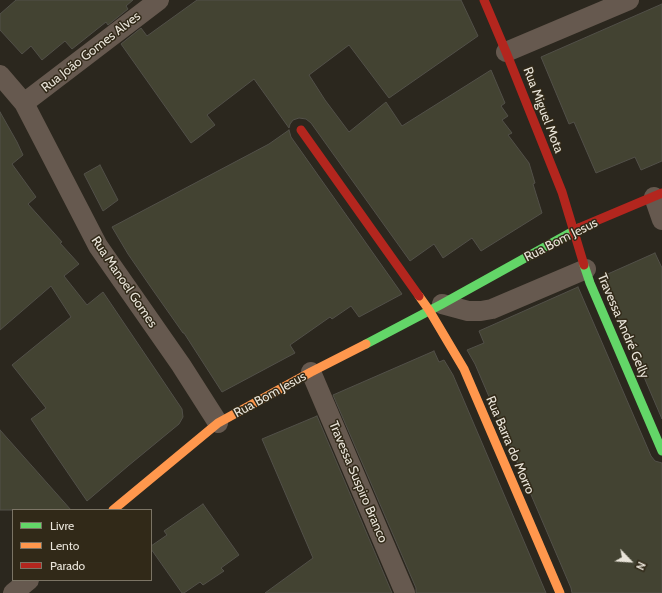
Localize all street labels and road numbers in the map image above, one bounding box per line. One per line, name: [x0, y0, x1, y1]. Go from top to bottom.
street label: Rua João Gomes Alves: [38, 8, 144, 96]
street label: Rua Miguel Mota: [519, 65, 567, 155]
street label: Rua Bom Jesus: [522, 215, 600, 265]
street label: Rua Manoel Gomes: [88, 233, 160, 331]
street label: Travessa André Gelly: [594, 271, 652, 381]
street label: Rua Bom Jesus: [231, 369, 309, 421]
street label: Rua Barra do Morro: [482, 394, 538, 496]
street label: Travessa Suspiro Branco: [325, 419, 391, 545]

